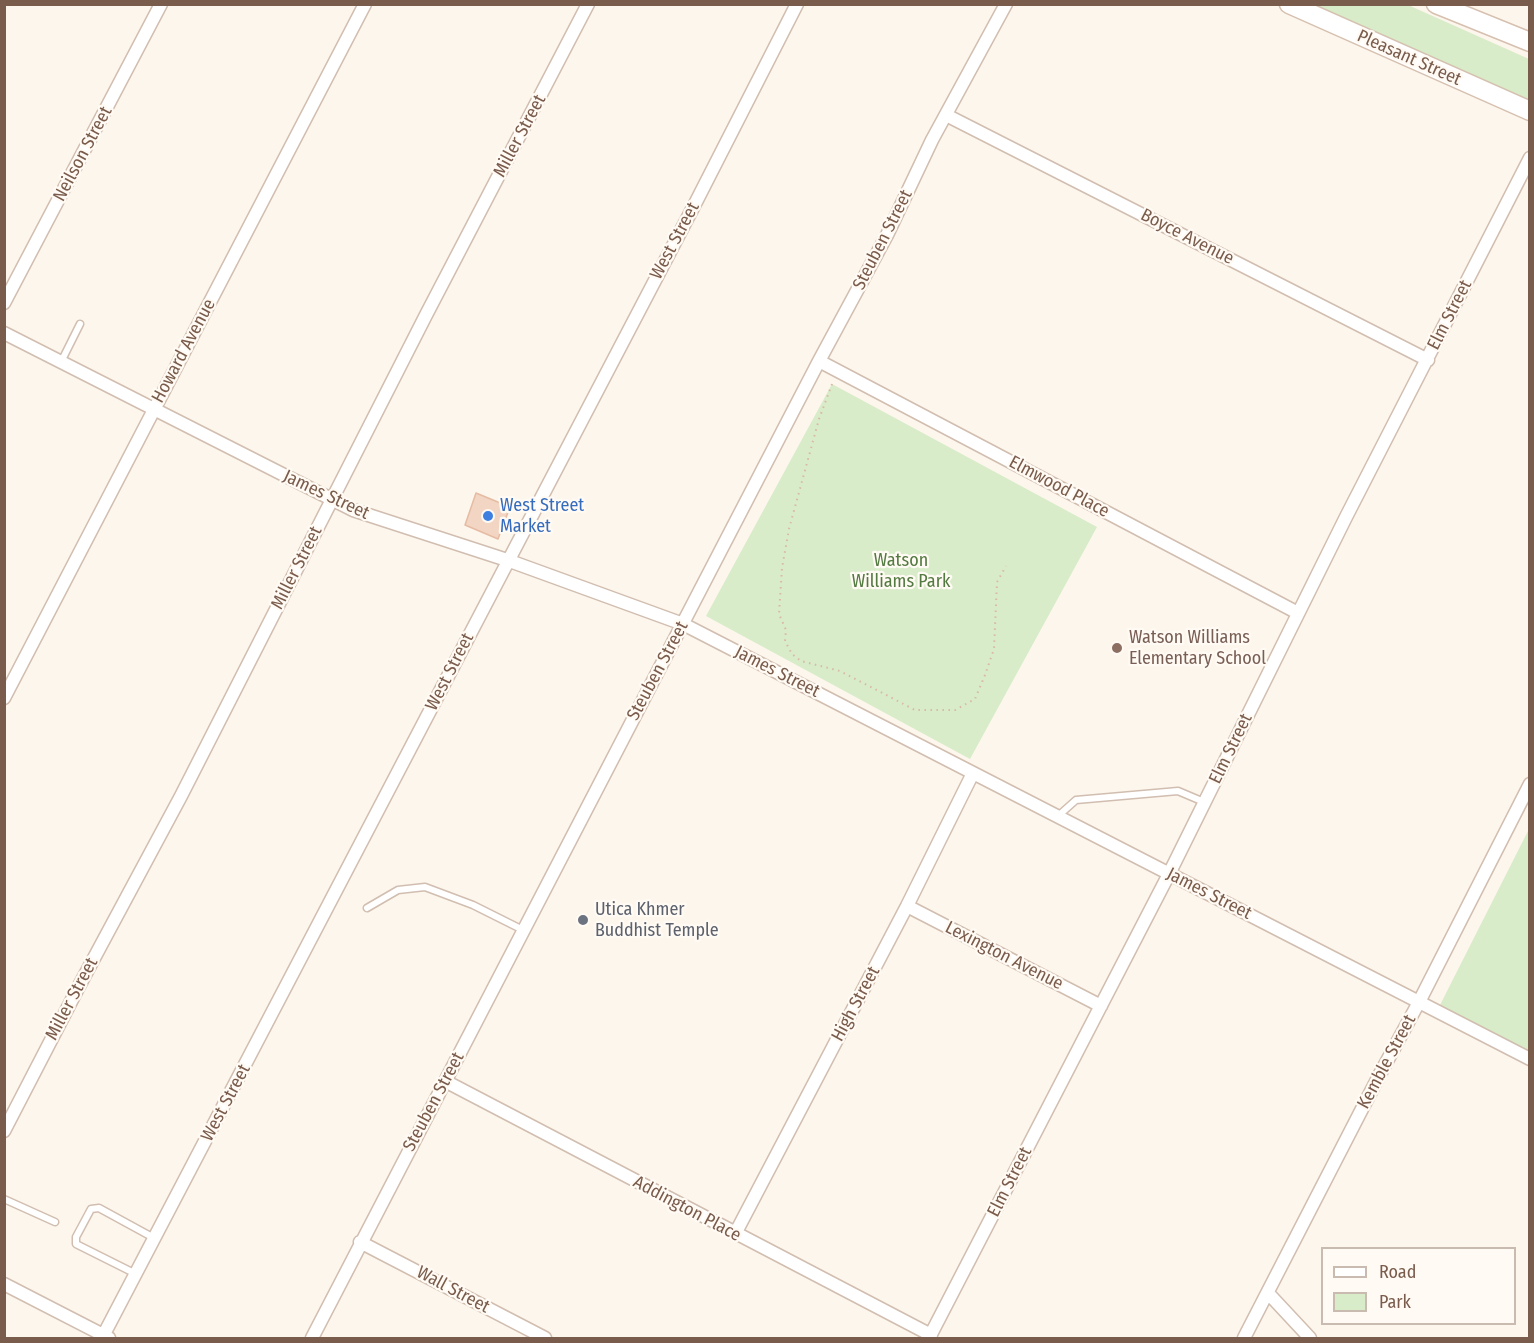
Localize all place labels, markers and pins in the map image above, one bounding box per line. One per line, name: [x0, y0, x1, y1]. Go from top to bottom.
place label: West Street Market: [500, 495, 584, 538]
marker: West Street Market: [481, 509, 495, 523]
place label: Watson Williams Elementary School: [1129, 627, 1266, 670]
marker: Watson Williams Elementary School: [1110, 641, 1124, 655]
place label: Utica Khmer Buddhist Temple: [595, 899, 719, 942]
marker: Utica Khmer Buddhist Temple: [576, 913, 590, 927]

